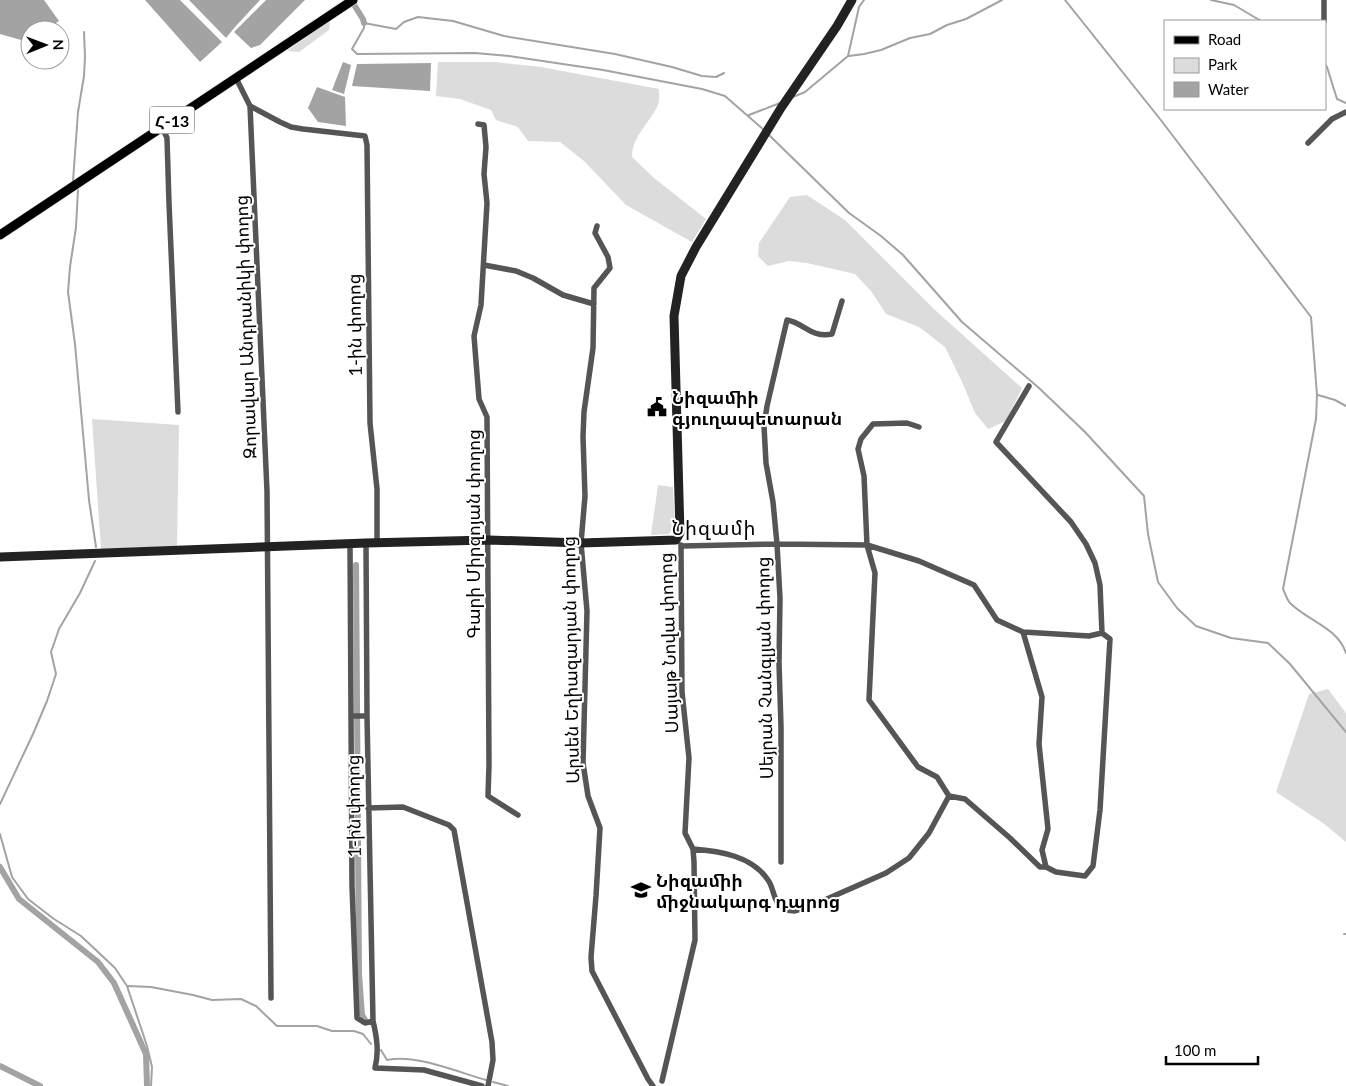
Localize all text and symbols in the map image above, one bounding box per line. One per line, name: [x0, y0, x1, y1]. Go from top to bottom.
north arrow: [20, 20, 70, 70]
legend: [1164, 20, 1326, 110]
text: Road: [1208, 30, 1241, 48]
text: N: [50, 39, 67, 50]
text: Park: [1208, 55, 1238, 73]
text: Water: [1208, 80, 1249, 98]
road number: Հ-13: [150, 106, 194, 134]
street label: Զորավար Անդրանիկի փողոց: [229, 195, 261, 459]
street label: 1-ին փողոց: [342, 273, 366, 377]
place label: Նիզամիի գյուղապետարան: [672, 386, 842, 429]
public building icon: Նիզամիի գյուղապետարան: [646, 396, 668, 418]
street label: Գարի Միրզոյան փողոց: [462, 429, 484, 639]
district label: Նիզամի: [672, 515, 756, 540]
street label: Արսեն Եղիազարյան փողոց: [557, 536, 583, 784]
street label: Սայաթ Նովա փողոց: [654, 552, 682, 734]
street label: Սեյրան Չանգլյան փողոց: [751, 556, 777, 780]
street label: 1-ին փողոց: [341, 754, 365, 858]
place label: Նիզամիի միջնակարգ դպրոց: [656, 869, 840, 912]
school or university icon: Նիզամիի միջնակարգ դպրոց: [630, 879, 652, 901]
scale bar: [1166, 1034, 1258, 1066]
text: 100 m: [1174, 1041, 1216, 1059]

